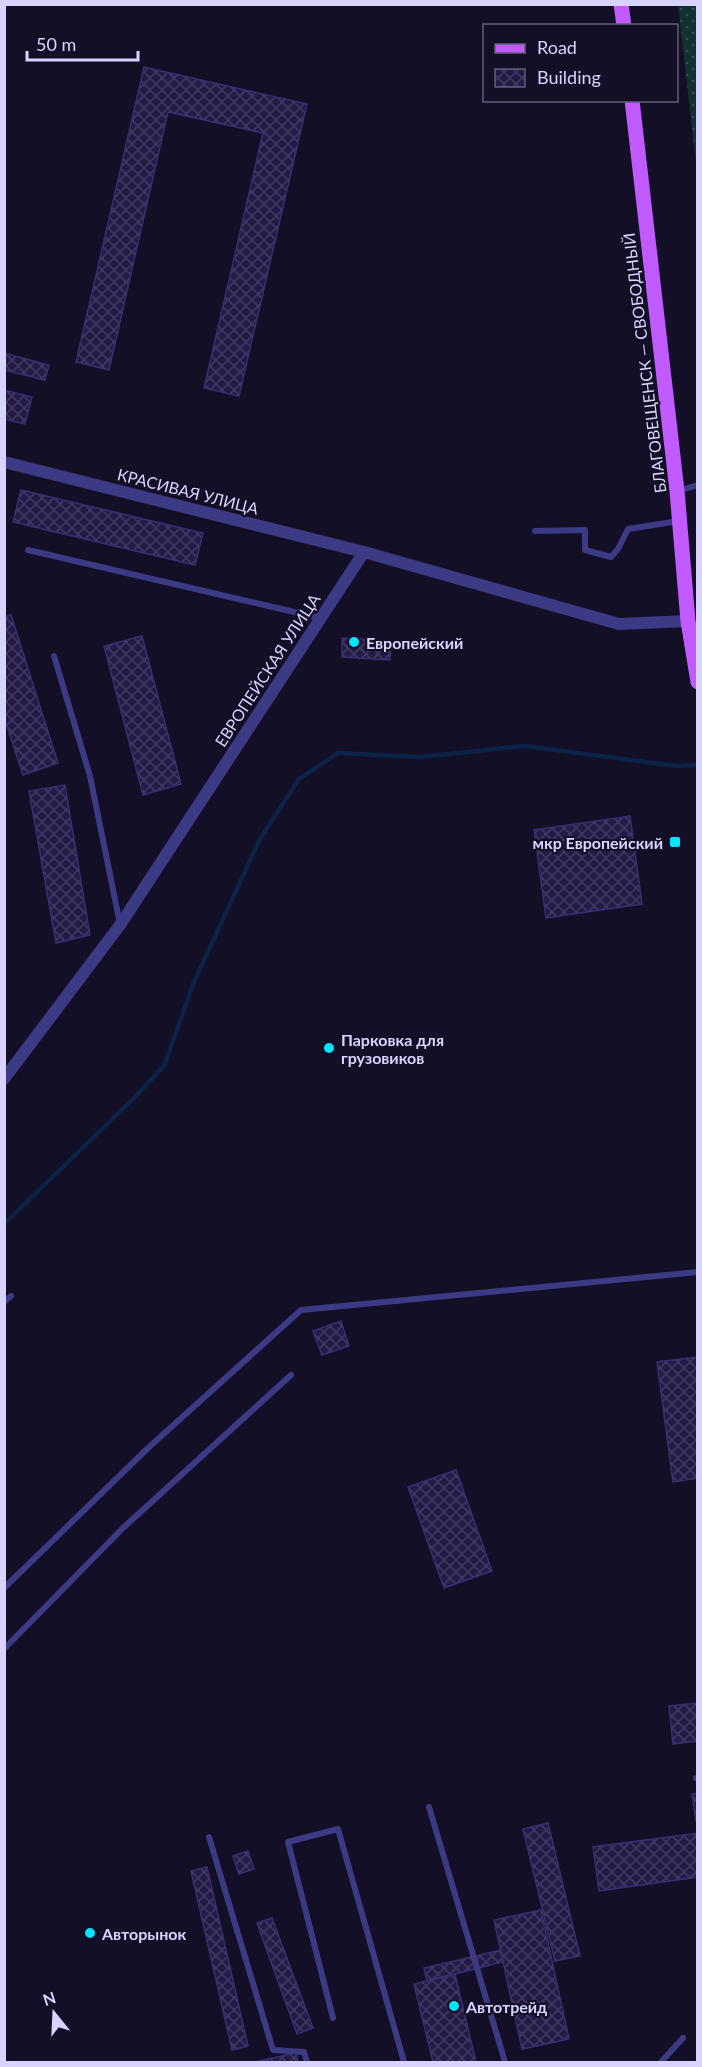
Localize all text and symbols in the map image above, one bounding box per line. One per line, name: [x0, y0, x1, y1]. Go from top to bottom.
scale bar: [27, 24, 138, 62]
legend: [483, 24, 678, 102]
text: 50 m: [36, 33, 76, 55]
text: Road: [537, 36, 577, 58]
text: Building: [537, 66, 601, 88]
street label: БЛАГОВЕЩЕНСК — СВОБОДНЫЙ: [619, 232, 669, 494]
street label: КРАСИВАЯ УЛИЦА: [115, 464, 261, 518]
street label: ЕВРОПЕЙСКАЯ УЛИЦА: [210, 590, 324, 750]
place label: Европейский: [366, 633, 463, 652]
marker: Европейский: [347, 635, 361, 649]
place label: мкр Европейский: [533, 833, 663, 852]
marker: мкр Европейский: [668, 835, 682, 849]
place label: Парковка для грузовиков: [341, 1030, 444, 1067]
marker: Парковка для грузовиков: [322, 1041, 336, 1055]
place label: Авторынок: [101, 1924, 186, 1943]
marker: Авторынок: [83, 1926, 97, 1940]
north arrow: [24, 1983, 84, 2043]
text: N: [40, 1987, 58, 2009]
place label: Автотрейд: [465, 1997, 547, 2016]
marker: Автотрейд: [447, 1999, 461, 2013]

